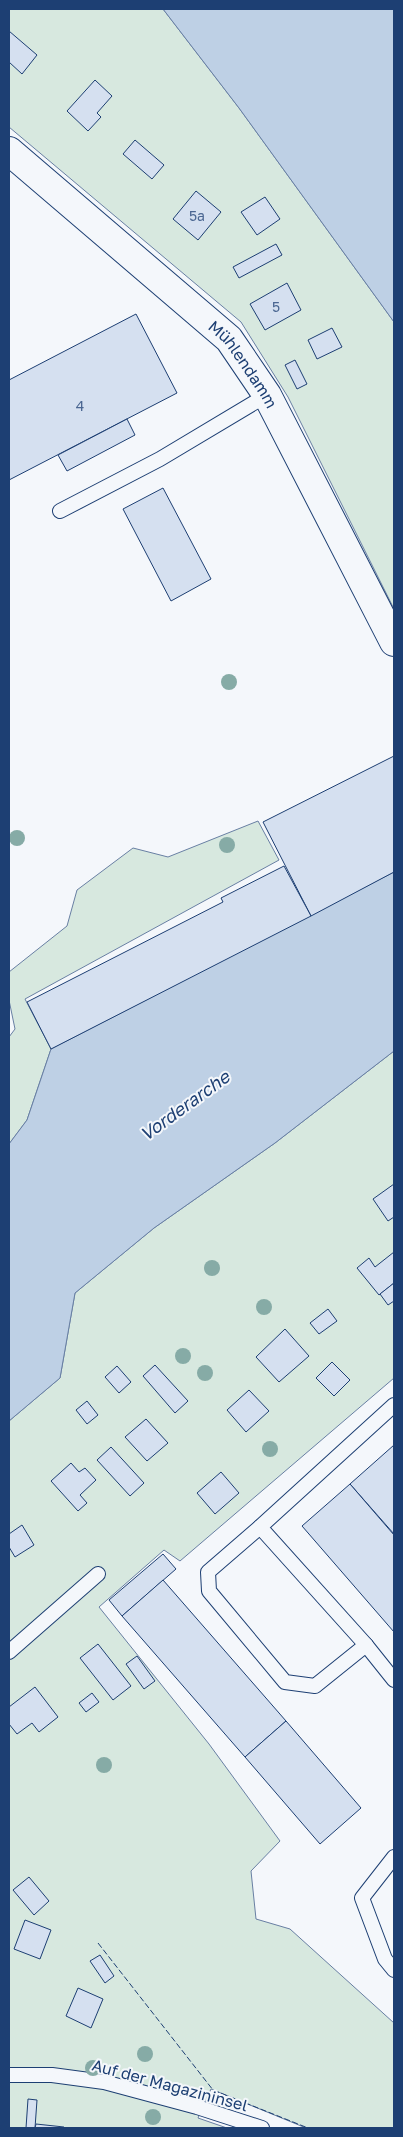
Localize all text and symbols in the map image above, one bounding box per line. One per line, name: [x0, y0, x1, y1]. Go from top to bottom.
house number: 5a: [189, 207, 205, 224]
house number: 5: [272, 298, 280, 315]
street label: Mühlendamm: [204, 316, 282, 411]
house number: 4: [76, 397, 84, 414]
water label: Vorderarche: [135, 1064, 235, 1145]
street label: Auf der Magazininsel: [90, 2055, 250, 2115]

